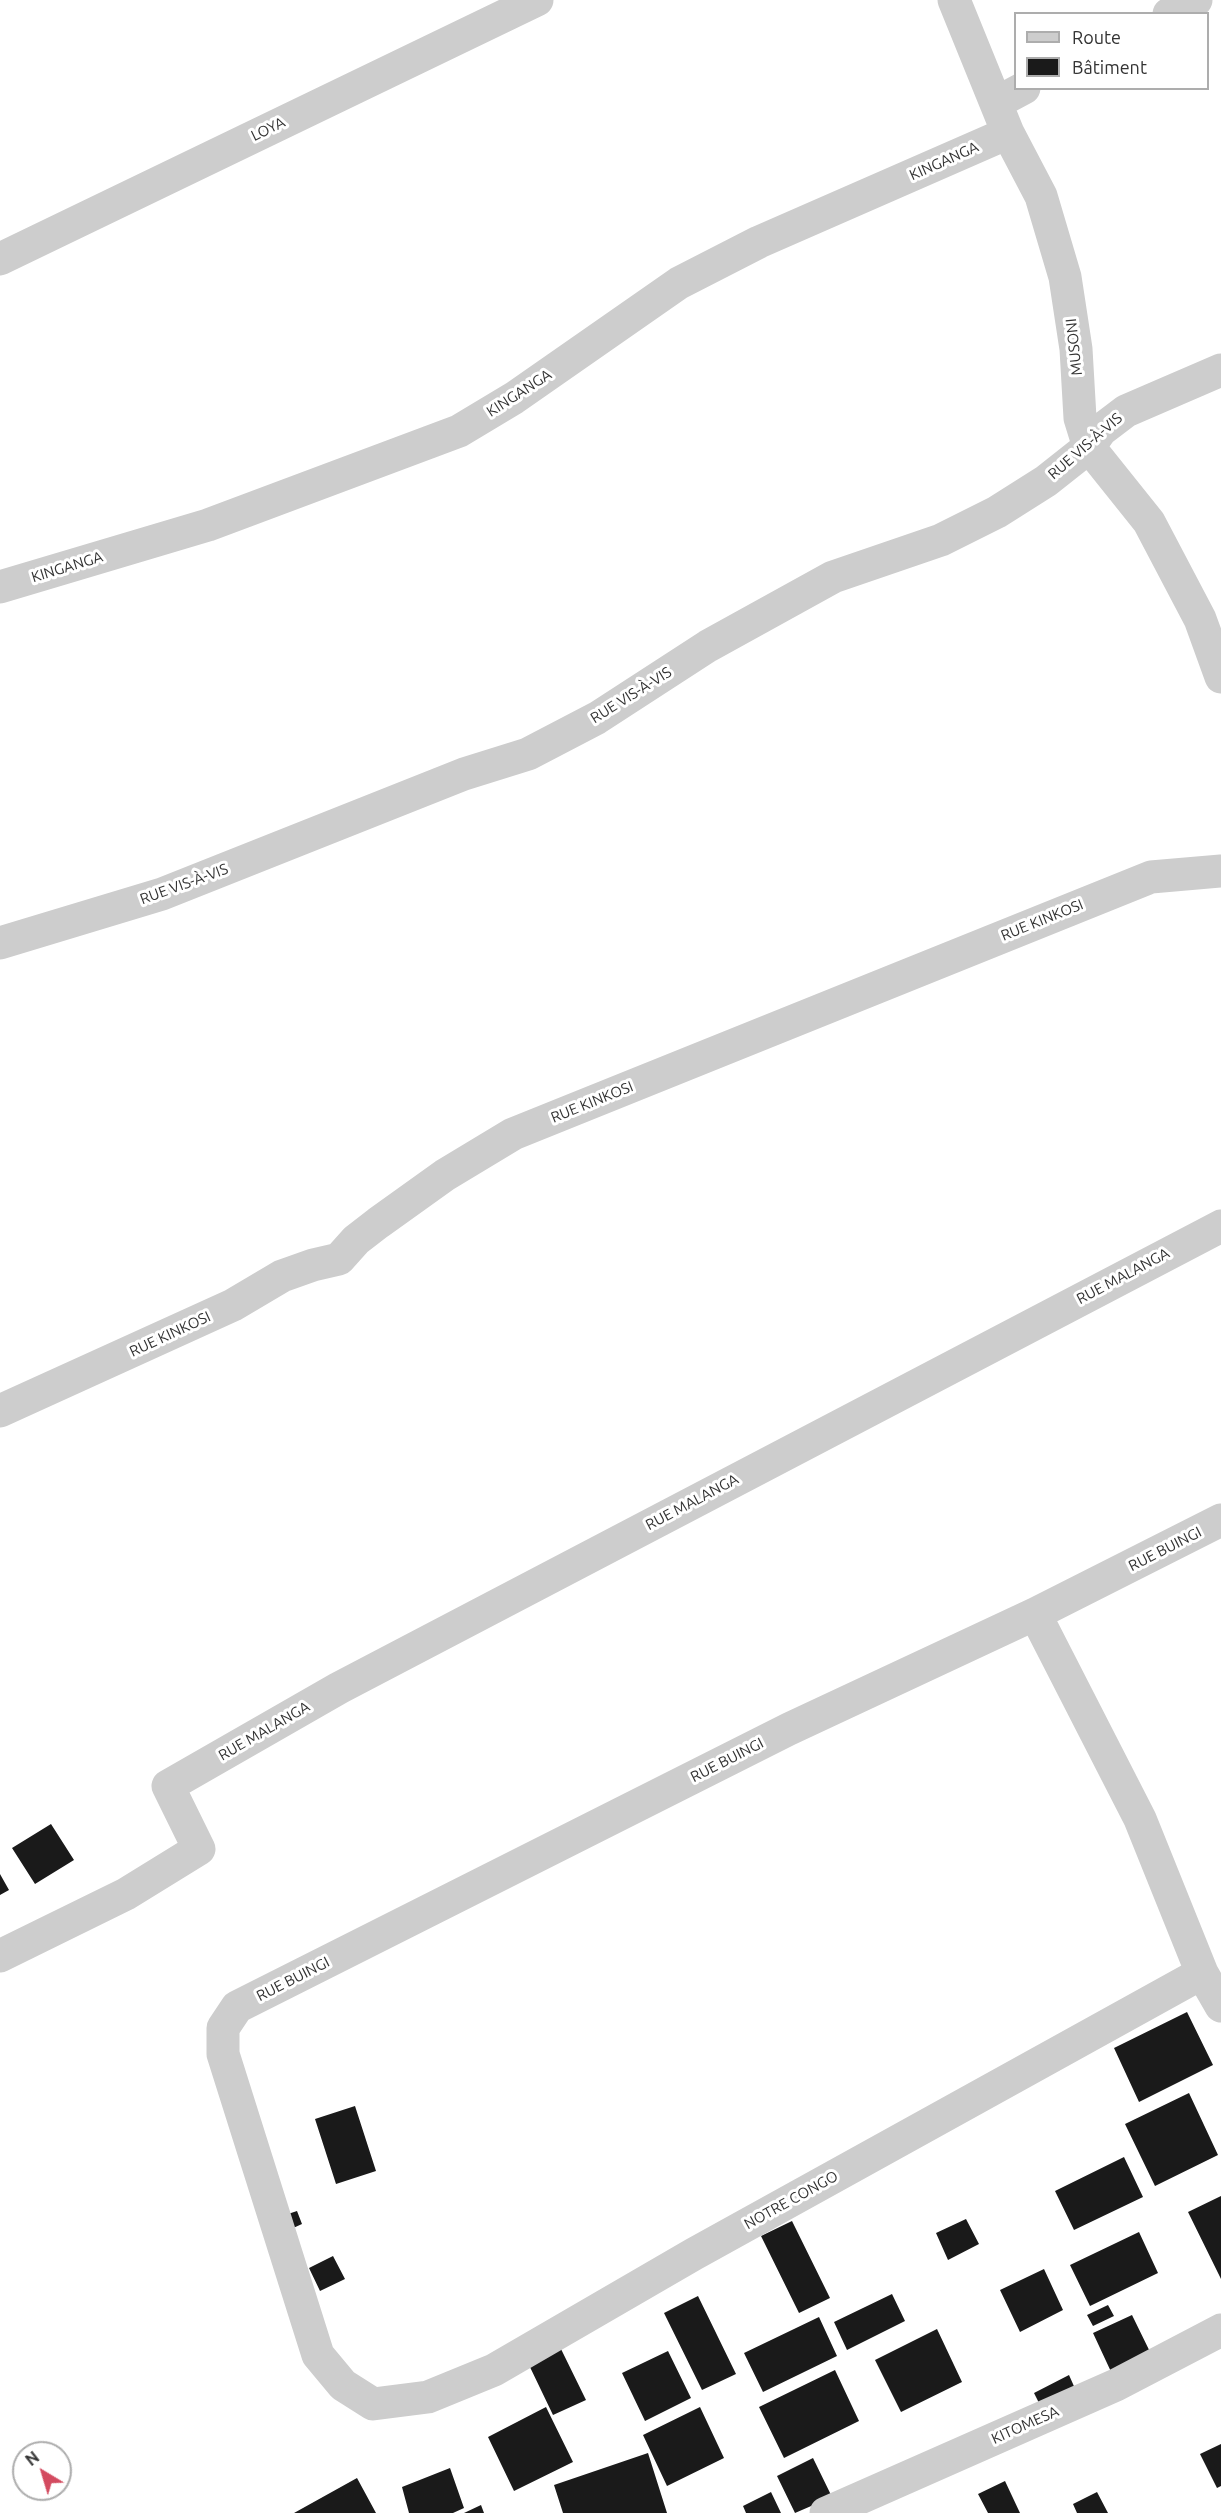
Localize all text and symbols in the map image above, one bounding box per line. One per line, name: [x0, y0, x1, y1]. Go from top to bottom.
legend: [1014, 12, 1209, 90]
text: Route: [1072, 27, 1121, 47]
text: Bâtiment: [1072, 57, 1147, 77]
street label: LOYA: [248, 113, 288, 145]
street label: KINGANGA: [907, 138, 981, 184]
street label: MUSONI: [1062, 318, 1086, 376]
street label: KINGANGA: [483, 365, 555, 421]
street label: RUE VIS-À-VIS: [1044, 409, 1126, 483]
street label: KINGANGA: [29, 548, 105, 586]
street label: RUE VIS-À-VIS: [587, 663, 675, 727]
street label: RUE VIS-À-VIS: [138, 860, 230, 908]
street label: RUE KINKOSI: [998, 895, 1086, 945]
street label: RUE KINKOSI: [548, 1077, 636, 1127]
street label: RUE MALANGA: [1074, 1244, 1172, 1308]
street label: RUE KINKOSI: [127, 1307, 213, 1361]
street label: RUE MALANGA: [643, 1470, 741, 1534]
street label: RUE BUINGI: [1125, 1523, 1205, 1575]
street label: RUE MALANGA: [215, 1698, 313, 1764]
street label: RUE BUINGI: [687, 1734, 767, 1786]
street label: RUE BUINGI: [253, 1953, 333, 2005]
street label: NOTRE CONGO: [741, 2167, 841, 2233]
street label: KITOMESA: [989, 2402, 1061, 2448]
north arrow: [12, 2441, 72, 2501]
text: N: [22, 2448, 42, 2469]

